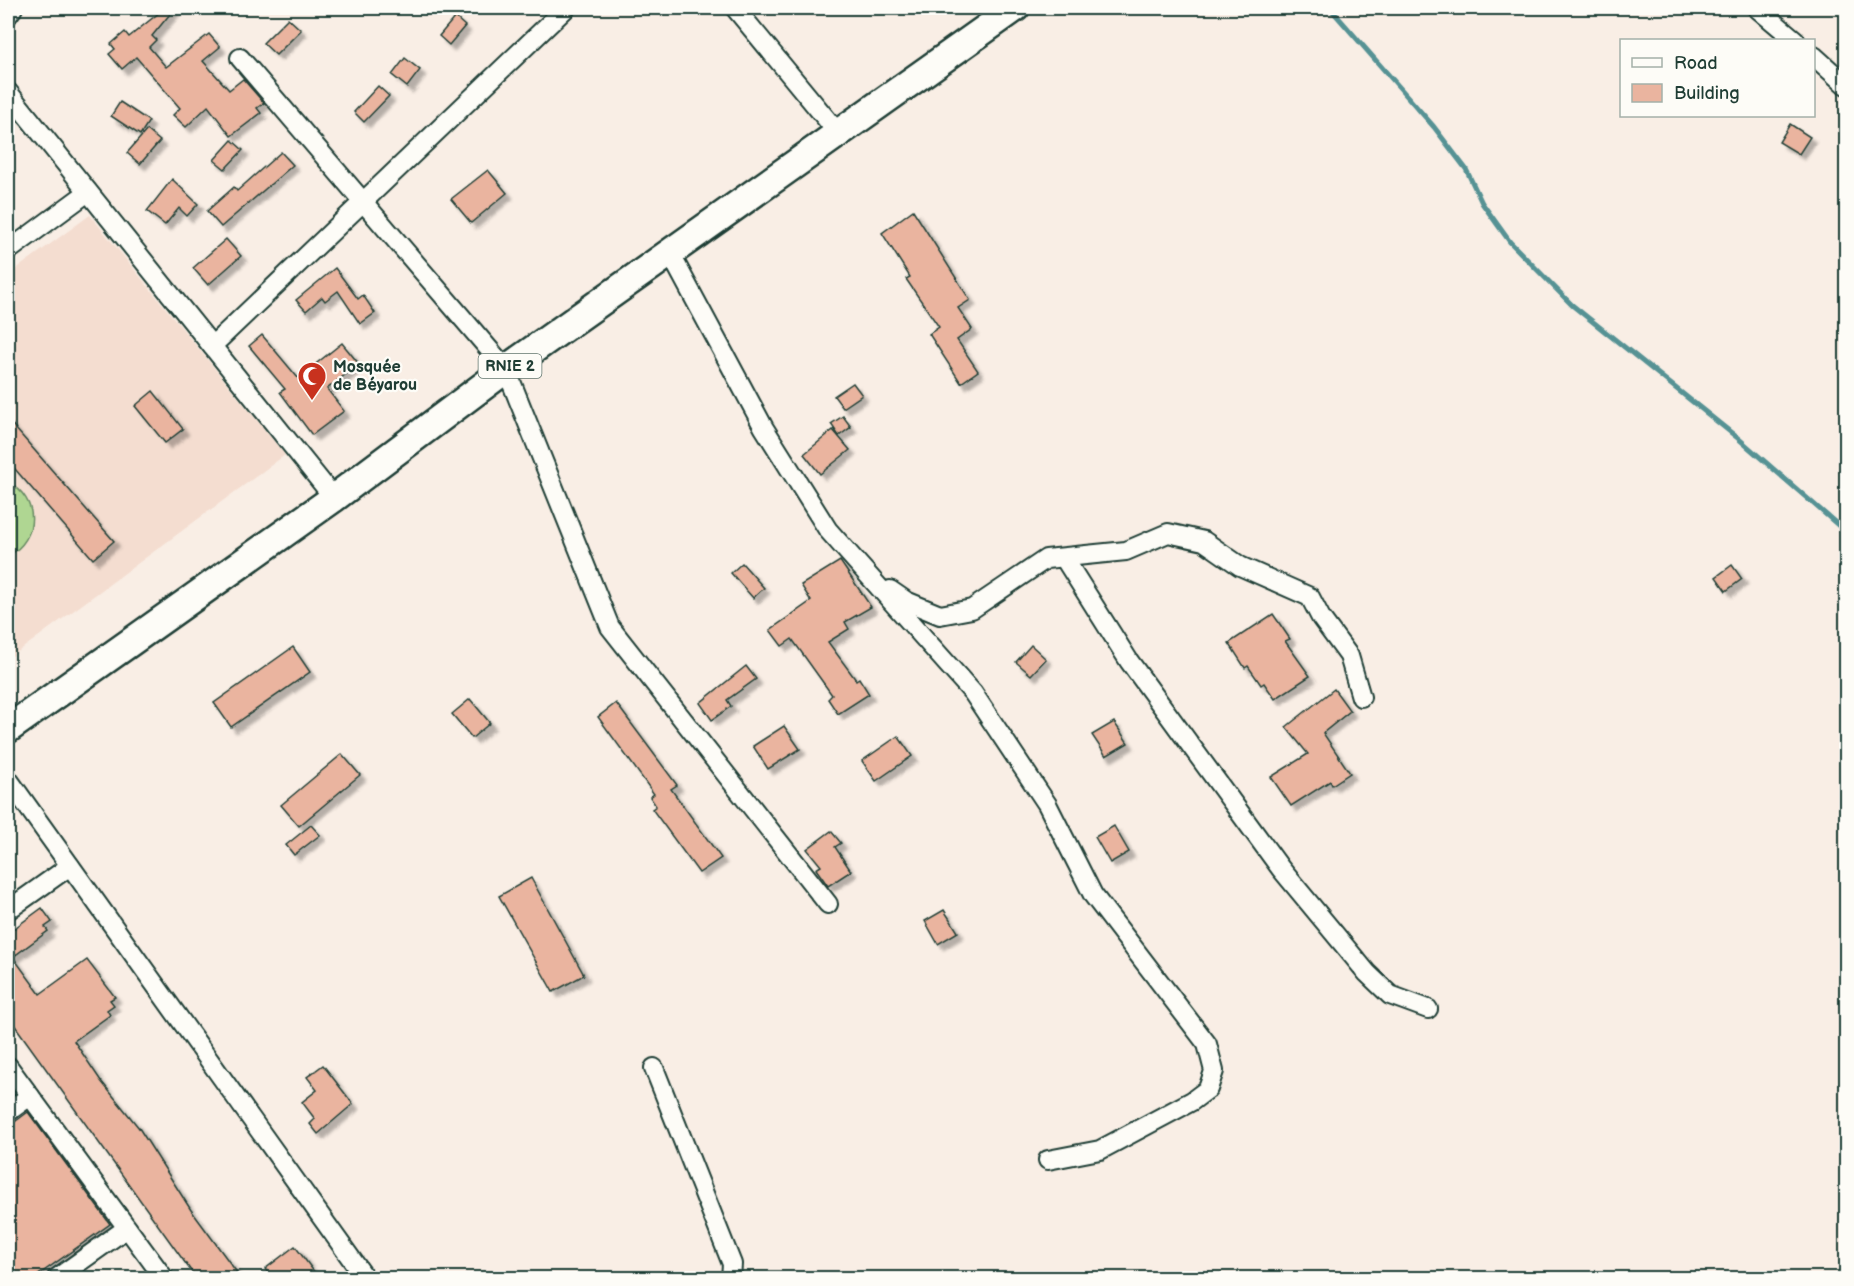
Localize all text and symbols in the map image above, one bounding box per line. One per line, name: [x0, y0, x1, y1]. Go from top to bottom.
legend: [1620, 39, 1815, 117]
text: Road: [1674, 53, 1718, 74]
text: Building: [1674, 83, 1740, 104]
road number: RNIE 2: [478, 354, 542, 378]
place label: Mosquée de Béyarou: [333, 358, 417, 395]
mosque icon: Mosquée de Béyarou: [296, 360, 328, 402]

